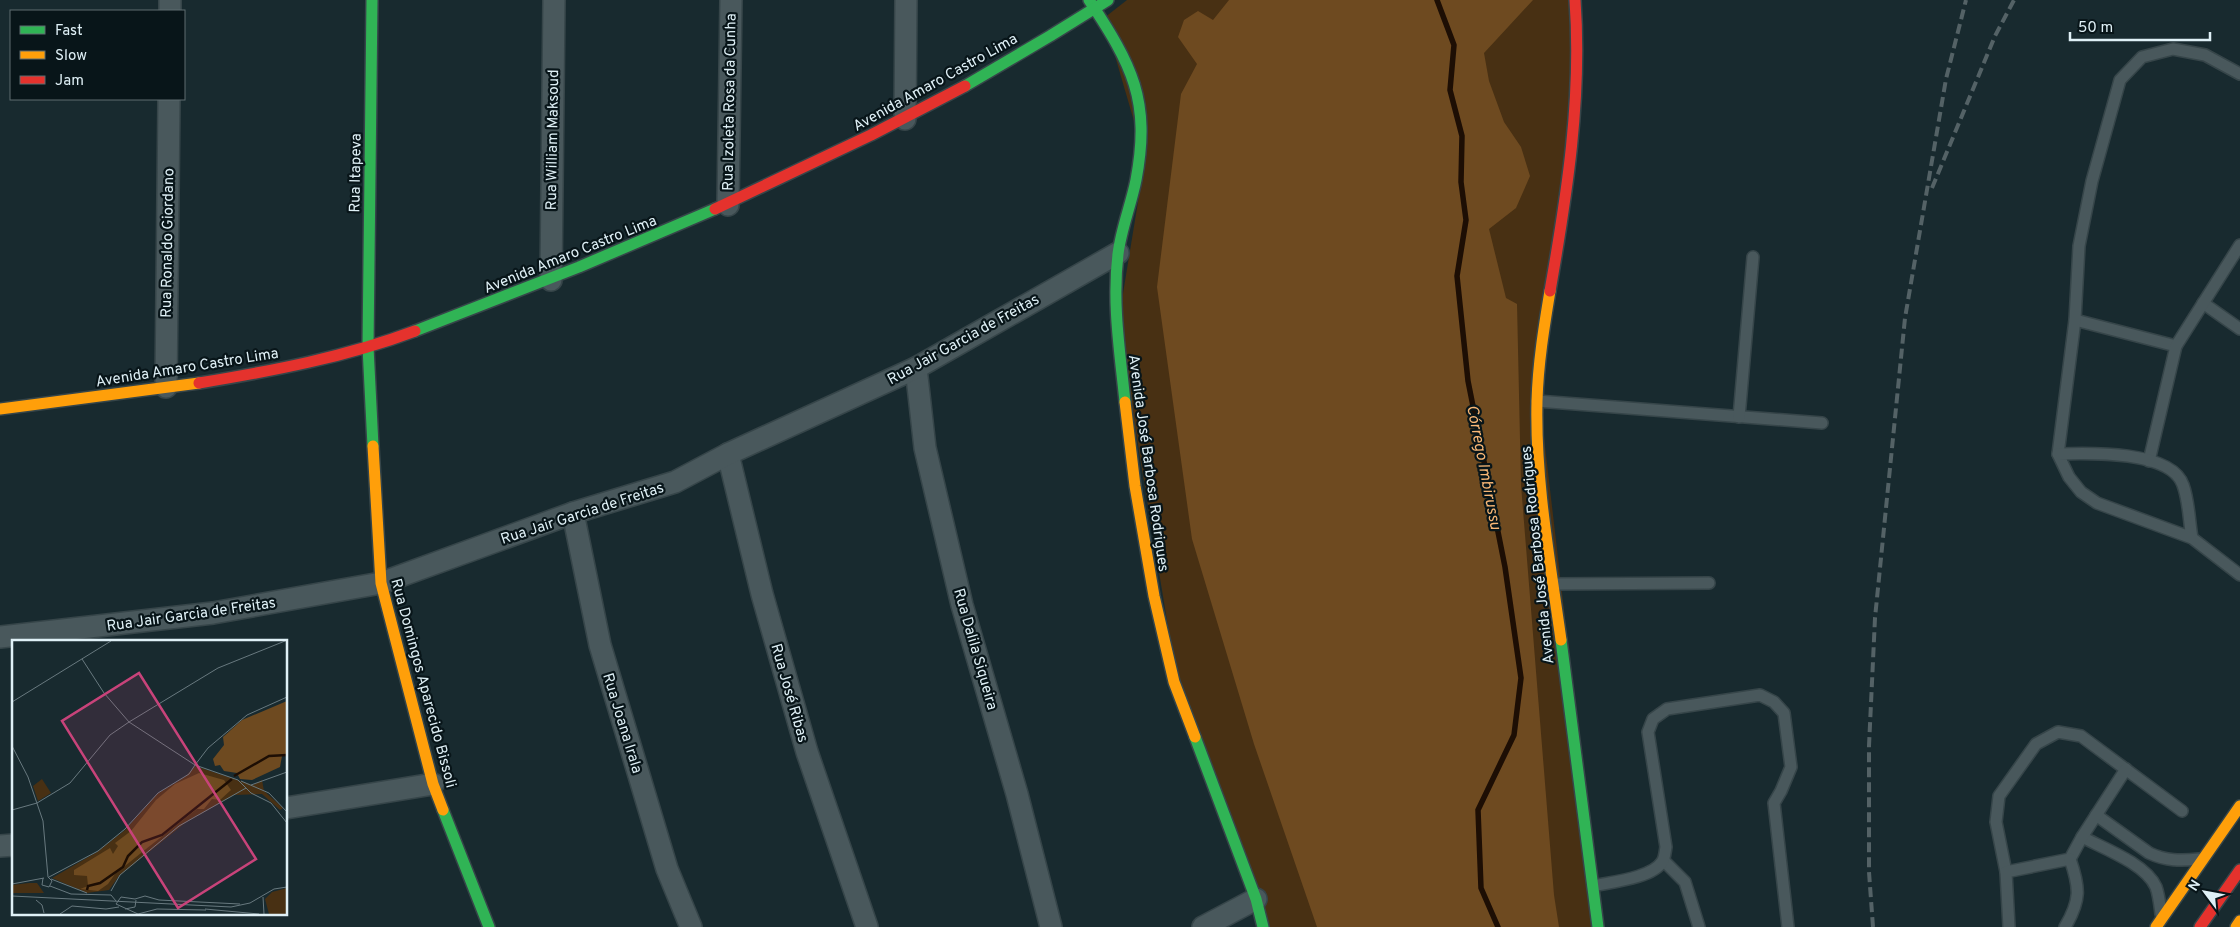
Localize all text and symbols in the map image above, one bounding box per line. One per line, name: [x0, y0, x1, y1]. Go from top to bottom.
legend: [10, 10, 185, 100]
scale bar: [2070, 10, 2210, 42]
street label: Rua Izoleta Rosa da Cunha: [719, 13, 742, 191]
text: 50 m: [2078, 19, 2113, 38]
text: Fast: [55, 22, 83, 41]
street label: Avenida Amaro Castro Lima: [850, 30, 1021, 136]
text: Slow: [55, 47, 87, 66]
street label: Rua William Maksoud: [543, 69, 564, 211]
text: Jam: [55, 72, 84, 91]
street label: Rua Itapeva: [346, 133, 367, 213]
street label: Rua Ronaldo Giordano: [158, 168, 179, 318]
street label: Avenida Amaro Castro Lima: [481, 212, 660, 299]
street label: Rua Jair Garcia de Freitas: [884, 291, 1043, 390]
street label: Avenida Amaro Castro Lima: [94, 345, 280, 392]
street label: Avenida José Barbosa Rodrigues: [1123, 353, 1172, 573]
water label: Córrego Imbirussu: [1461, 403, 1505, 532]
street label: Avenida José Barbosa Rodrigues: [1518, 445, 1559, 665]
street label: Rua Jair Garcia de Freitas: [498, 479, 667, 550]
street label: Rua Domingos Aparecido Bissoli: [385, 577, 460, 790]
street label: Rua Dalila Siqueira: [948, 586, 1001, 712]
street label: Rua Jair Garcia de Freitas: [105, 594, 277, 637]
inset map: [12, 640, 288, 914]
street label: Rua José Ribas: [765, 642, 812, 745]
street label: Rua Joana Irala: [597, 671, 646, 776]
north arrow: [2180, 867, 2230, 917]
text: N: [2185, 877, 2205, 895]

